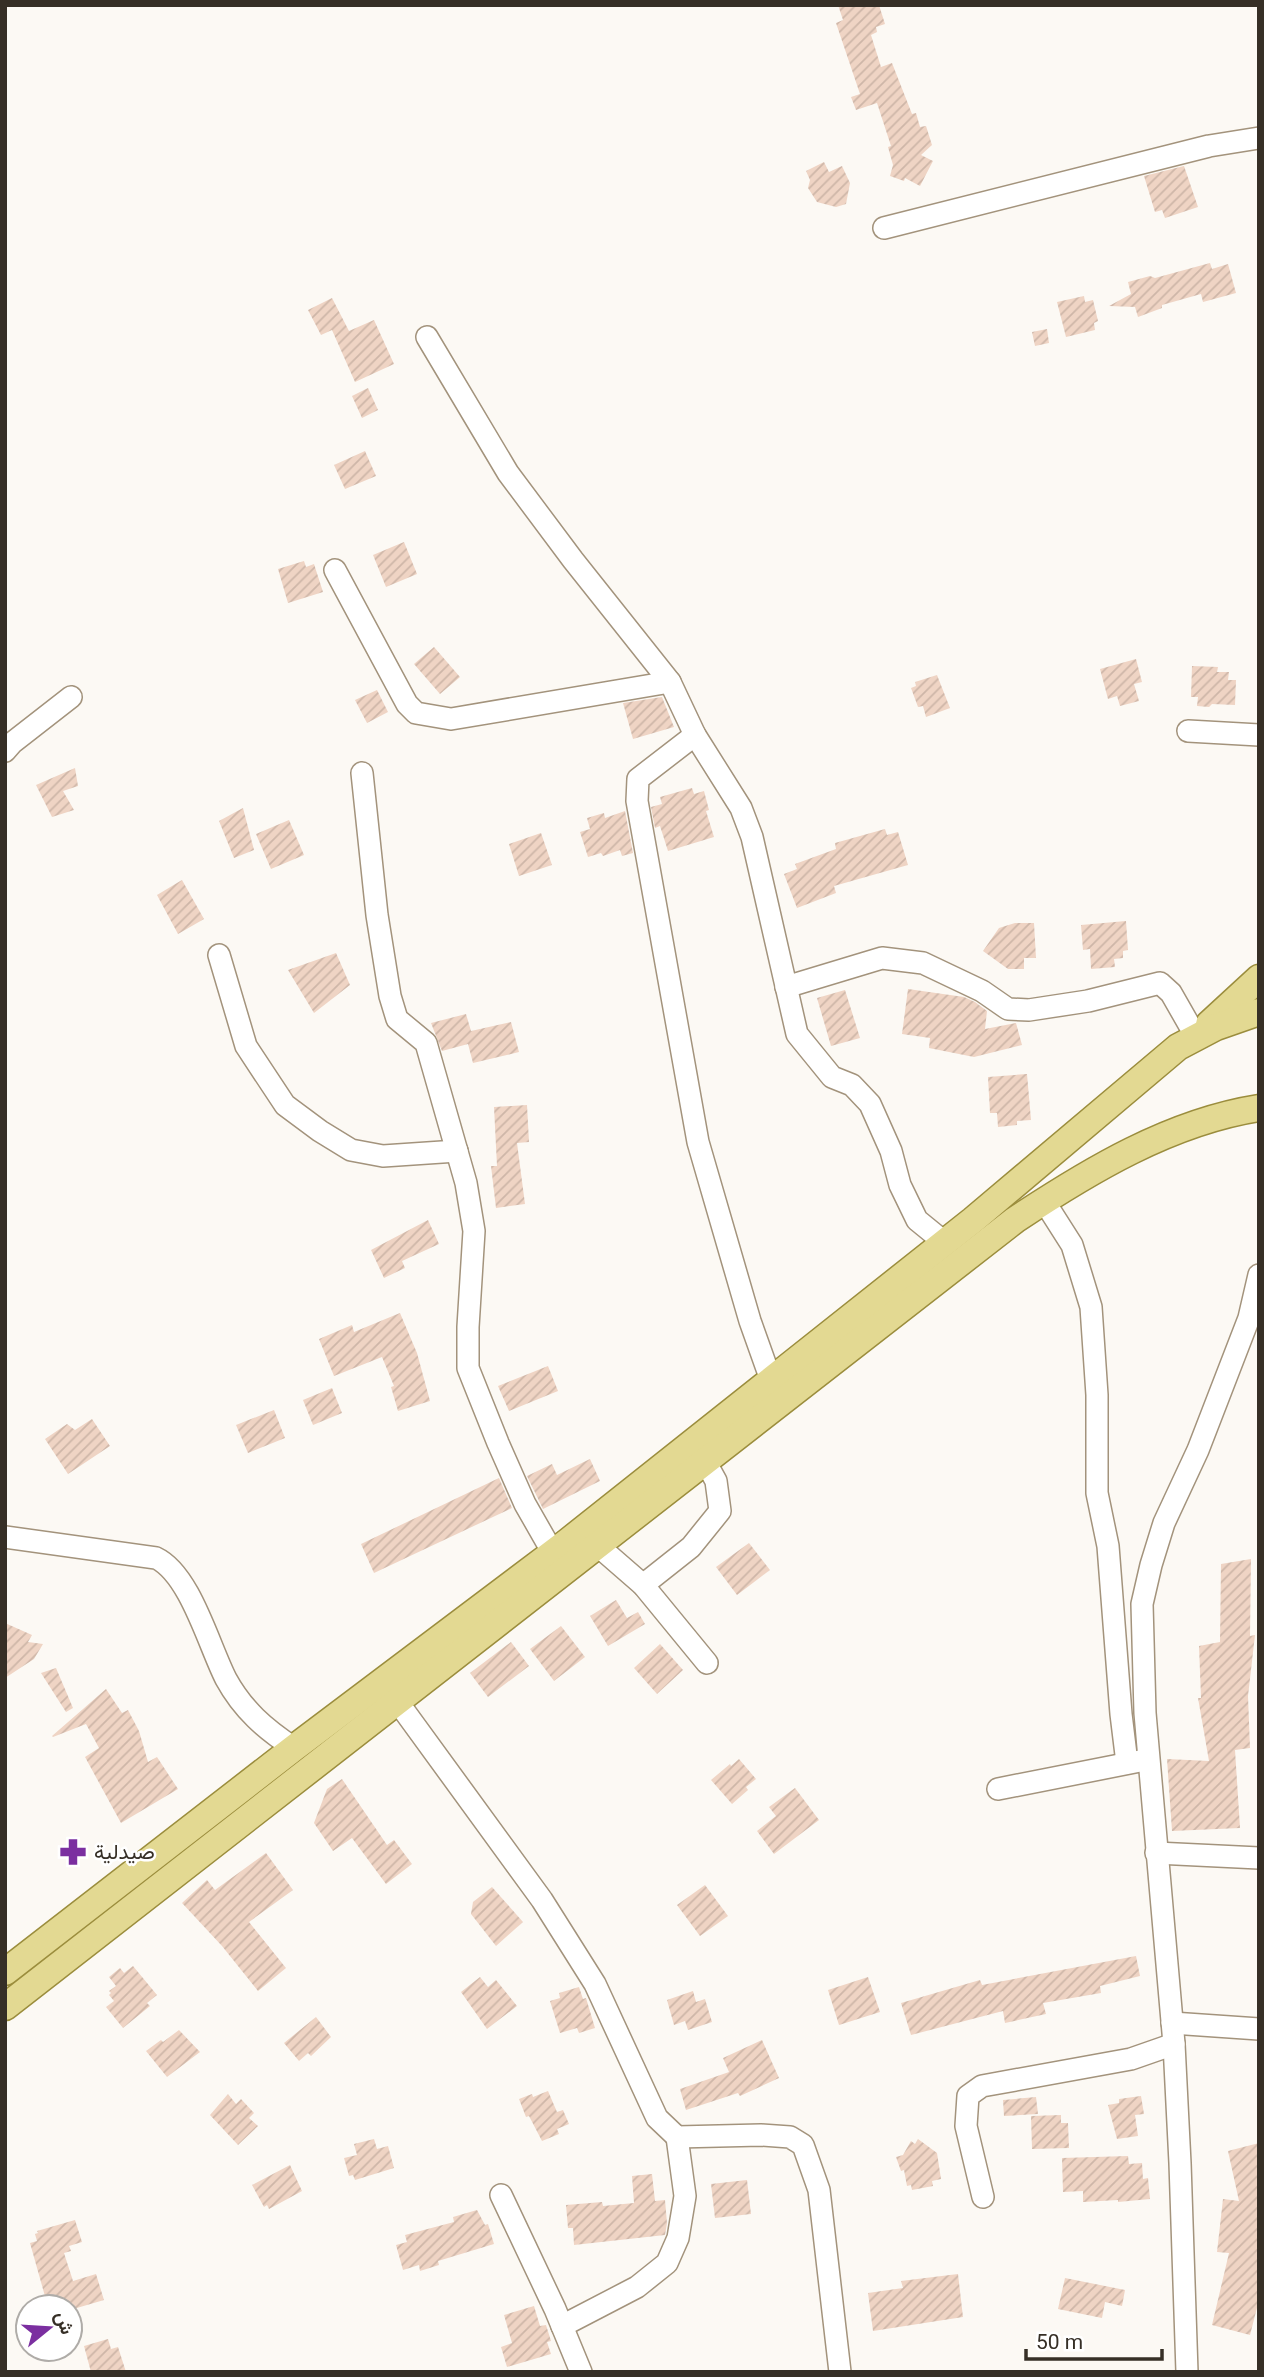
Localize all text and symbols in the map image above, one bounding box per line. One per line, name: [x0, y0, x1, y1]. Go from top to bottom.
pharmacy icon: صيدلية: [58, 1837, 88, 1867]
place label: صيدلية: [94, 1840, 155, 1864]
north arrow: [14, 2293, 84, 2363]
text: ش: [50, 2308, 79, 2337]
scale bar: [1026, 2318, 1162, 2362]
text: 50 m: [1036, 2330, 1083, 2354]

